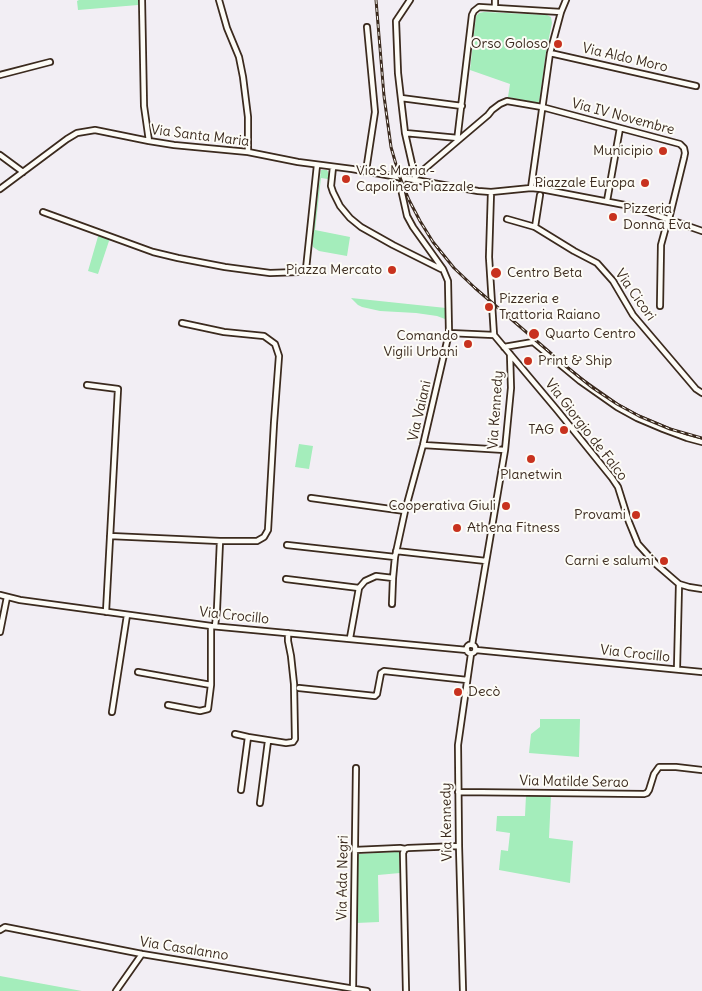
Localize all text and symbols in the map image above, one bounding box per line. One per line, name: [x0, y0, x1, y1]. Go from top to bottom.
place label: Orso Goloso: [471, 36, 548, 52]
marker: Orso Goloso: [552, 38, 564, 50]
street label: Via Aldo Moro: [581, 40, 669, 76]
street label: Via IV Novembre: [570, 95, 676, 139]
street label: Via Santa Maria: [150, 122, 250, 150]
place label: Municipio: [593, 143, 653, 159]
marker: Municipio: [657, 145, 669, 157]
place label: Via S.Maria - Capolinea Piazzale: [356, 163, 474, 196]
marker: Via S.Maria - Capolinea Piazzale: [340, 173, 352, 185]
place label: Piazzale Europa: [535, 175, 635, 191]
marker: Piazzale Europa: [639, 177, 651, 189]
place label: Pizzeria Donna Eva: [623, 201, 691, 233]
marker: Pizzeria Donna Eva: [607, 211, 619, 223]
place label: Piazza Mercato: [286, 262, 382, 278]
marker: Piazza Mercato: [386, 264, 398, 276]
place label: Centro Beta: [507, 265, 582, 281]
marker: Centro Beta: [489, 266, 503, 280]
street label: Via Cicori: [611, 266, 659, 324]
place label: Pizzeria e Trattoria Raiano: [499, 291, 600, 324]
marker: Pizzeria e Trattoria Raiano: [483, 301, 495, 313]
place label: Quarto Centro: [545, 326, 636, 342]
marker: Quarto Centro: [527, 327, 541, 341]
place label: Comando Vigili Urbani: [383, 328, 458, 361]
marker: Comando Vigili Urbani: [462, 338, 474, 350]
place label: Print & Ship: [538, 353, 612, 369]
marker: Print & Ship: [522, 355, 534, 367]
street label: Via Kennedy: [485, 370, 507, 450]
street label: Via Giorgio de Falco: [541, 376, 631, 484]
street label: Via Vaiani: [405, 379, 435, 443]
place label: TAG: [528, 422, 554, 438]
marker: TAG: [558, 424, 570, 436]
marker: Planetwin: [525, 453, 537, 465]
place label: Planetwin: [500, 467, 562, 483]
place label: Cooperativa Giuli: [389, 498, 496, 514]
marker: Cooperativa Giuli: [500, 500, 512, 512]
place label: Provami: [574, 507, 626, 523]
marker: Provami: [630, 509, 642, 521]
place label: Athena Fitness: [467, 520, 560, 536]
marker: Athena Fitness: [451, 522, 463, 534]
place label: Carni e salumi: [565, 553, 654, 569]
marker: Carni e salumi: [658, 555, 670, 567]
street label: Via Crocillo: [198, 604, 270, 628]
street label: Via Crocillo: [599, 642, 671, 666]
place label: Decò: [468, 684, 500, 700]
marker: Decò: [452, 686, 464, 698]
street label: Via Matilde Serao: [519, 773, 629, 791]
street label: Via Kennedy: [438, 782, 456, 862]
street label: Via Ada Negri: [334, 835, 352, 921]
street label: Via Casalanno: [138, 934, 230, 964]

